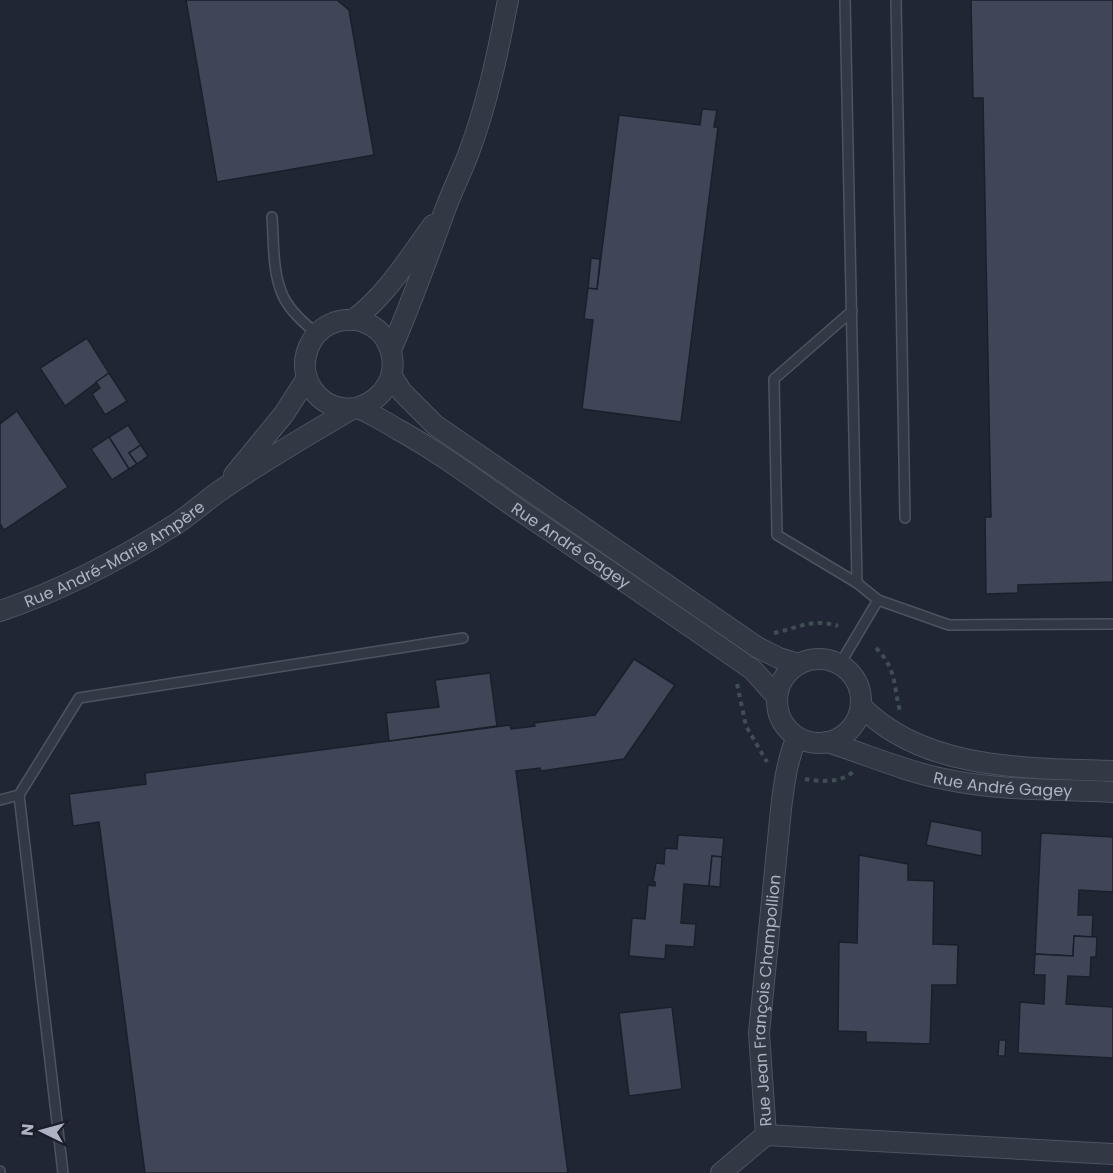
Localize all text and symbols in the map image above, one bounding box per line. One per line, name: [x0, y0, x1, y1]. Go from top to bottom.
street label: Rue André-Marie Ampère: [21, 496, 210, 613]
street label: Rue André Gagey: [507, 497, 635, 594]
street label: Rue André Gagey: [931, 766, 1073, 802]
street label: Rue Jean François Champollion: [748, 873, 787, 1127]
north arrow: [12, 1101, 72, 1161]
text: N: [16, 1123, 40, 1137]

